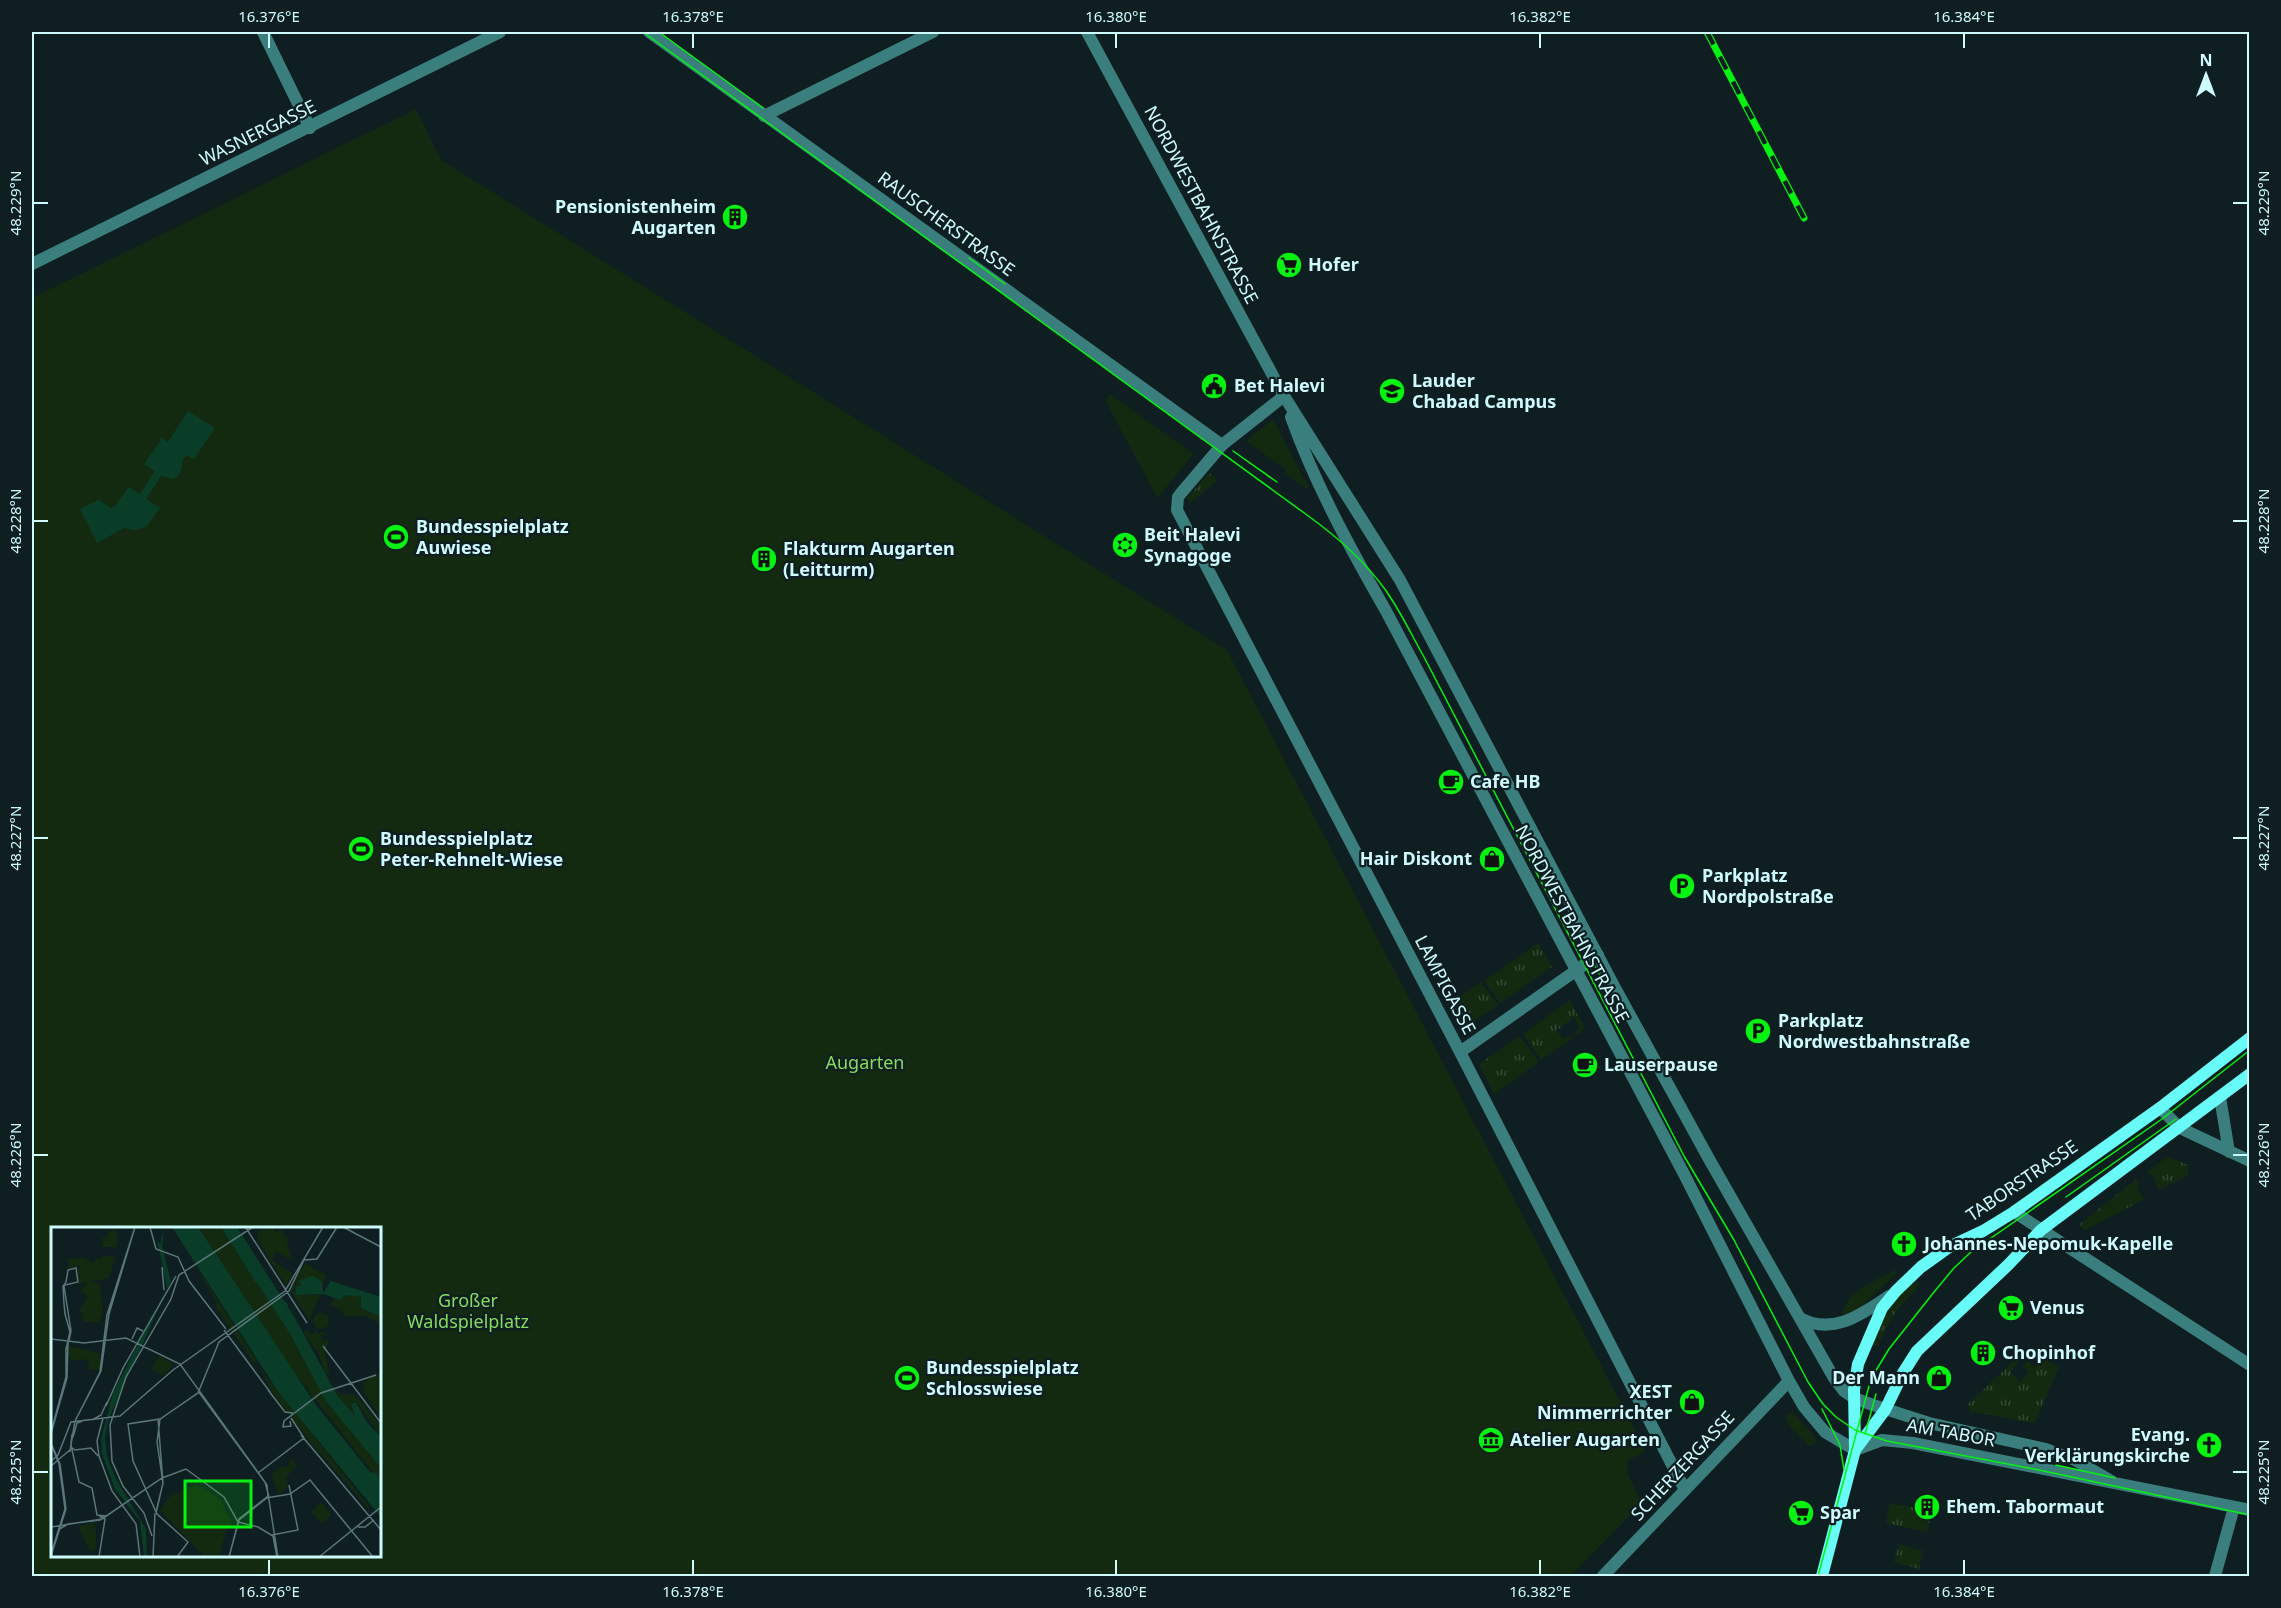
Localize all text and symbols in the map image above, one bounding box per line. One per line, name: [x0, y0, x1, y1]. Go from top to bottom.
text: 16.376°E: [238, 6, 300, 26]
text: 16.378°E: [662, 6, 724, 26]
text: 16.380°E: [1085, 6, 1147, 26]
text: 16.382°E: [1509, 6, 1571, 26]
text: 16.384°E: [1933, 6, 1995, 26]
north arrow: [2176, 45, 2236, 105]
text: N: [2199, 49, 2213, 71]
street label: WASNERGASSE: [195, 94, 320, 171]
street label: NORDWESTBAHNSTRASSE: [1139, 101, 1264, 308]
street label: RAUSCHERSTRASSE: [873, 165, 1020, 281]
text: 48.229°N: [5, 171, 25, 235]
text: 48.229°N: [2253, 171, 2273, 235]
place label: Pensionistenheim Augarten: [555, 194, 716, 239]
building icon: Pensionistenheim Augarten: [720, 202, 750, 232]
supermarket icon: Hofer: [1274, 250, 1304, 280]
place label: Hofer: [1308, 252, 1359, 276]
place label: Lauder Chabad Campus: [1412, 368, 1556, 413]
public building icon: Bet Halevi: [1199, 371, 1229, 401]
place label: Bet Halevi: [1234, 373, 1325, 397]
school or university icon: Lauder Chabad Campus: [1377, 376, 1407, 406]
text: 48.228°N: [5, 489, 25, 553]
text: 48.228°N: [2253, 489, 2273, 553]
place label: Bundesspielplatz Auwiese: [416, 514, 569, 559]
sports icon: Bundesspielplatz Auwiese: [381, 522, 411, 552]
place label: Beit Halevi Synagoge: [1144, 522, 1241, 567]
synagogue icon: Beit Halevi Synagoge: [1110, 530, 1140, 560]
place label: Flakturm Augarten (Leitturm): [783, 536, 955, 581]
building icon: Flakturm Augarten (Leitturm): [749, 544, 779, 574]
cafe icon: Cafe HB: [1436, 767, 1466, 797]
place label: Cafe HB: [1470, 769, 1540, 793]
text: 48.227°N: [5, 806, 25, 870]
text: 48.227°N: [2253, 806, 2273, 870]
street label: NORDWESTBAHNSTRASSE: [1510, 820, 1635, 1027]
place label: Bundesspielplatz Peter-Rehnelt-Wiese: [380, 826, 563, 871]
sports icon: Bundesspielplatz Peter-Rehnelt-Wiese: [346, 834, 376, 864]
shop icon: Hair Diskont: [1477, 844, 1507, 874]
place label: Hair Diskont: [1360, 846, 1472, 870]
place label: Parkplatz Nordpolstraße: [1702, 863, 1834, 908]
parking icon: Parkplatz Nordpolstraße: [1667, 871, 1697, 901]
street label: LAMPIGASSE: [1410, 931, 1482, 1038]
place label: Parkplatz Nordwestbahnstraße: [1778, 1008, 1970, 1053]
parking icon: Parkplatz Nordwestbahnstraße: [1743, 1016, 1773, 1046]
park label: Augarten: [825, 1050, 905, 1074]
cafe icon: Lauserpause: [1570, 1050, 1600, 1080]
place label: Lauserpause: [1604, 1052, 1718, 1076]
text: 48.226°N: [5, 1123, 25, 1187]
text: 48.226°N: [2253, 1123, 2273, 1187]
street label: TABORSTRASSE: [1961, 1134, 2082, 1226]
inset map: [51, 1227, 381, 1557]
church icon: Johannes-Nepomuk-Kapelle: [1889, 1229, 1919, 1259]
place label: Johannes-Nepomuk-Kapelle: [1922, 1231, 2173, 1255]
park label: Großer Waldspielplatz: [407, 1288, 529, 1333]
supermarket icon: Venus: [1996, 1293, 2026, 1323]
place label: Venus: [2030, 1295, 2085, 1319]
building icon: Chopinhof: [1968, 1338, 1998, 1368]
place label: Chopinhof: [2002, 1340, 2096, 1364]
place label: Bundesspielplatz Schlosswiese: [926, 1355, 1079, 1400]
sports icon: Bundesspielplatz Schlosswiese: [892, 1363, 922, 1393]
shop icon: Der Mann: [1924, 1363, 1954, 1393]
place label: Der Mann: [1832, 1365, 1920, 1389]
place label: XEST Nimmerrichter: [1537, 1379, 1673, 1424]
shop icon: XEST Nimmerrichter: [1677, 1387, 1707, 1417]
street label: SCHERZERGASSE: [1625, 1405, 1739, 1525]
street label: AM TABOR: [1905, 1412, 1997, 1452]
place label: Evang. Verklärungskirche: [2025, 1422, 2190, 1467]
museum icon: Atelier Augarten: [1476, 1425, 1506, 1455]
place label: Atelier Augarten: [1510, 1427, 1660, 1451]
church icon: Evang. Verklärungskirche: [2194, 1430, 2224, 1460]
text: 48.225°N: [5, 1440, 25, 1504]
text: 48.225°N: [2253, 1440, 2273, 1504]
building icon: Ehem. Tabormaut: [1912, 1492, 1942, 1522]
place label: Ehem. Tabormaut: [1946, 1494, 2104, 1518]
supermarket icon: Spar: [1786, 1498, 1816, 1528]
place label: Spar: [1820, 1500, 1860, 1524]
text: 16.376°E: [238, 1581, 300, 1601]
text: 16.378°E: [662, 1581, 724, 1601]
text: 16.380°E: [1085, 1581, 1147, 1601]
text: 16.382°E: [1509, 1581, 1571, 1601]
text: 16.384°E: [1933, 1581, 1995, 1601]

